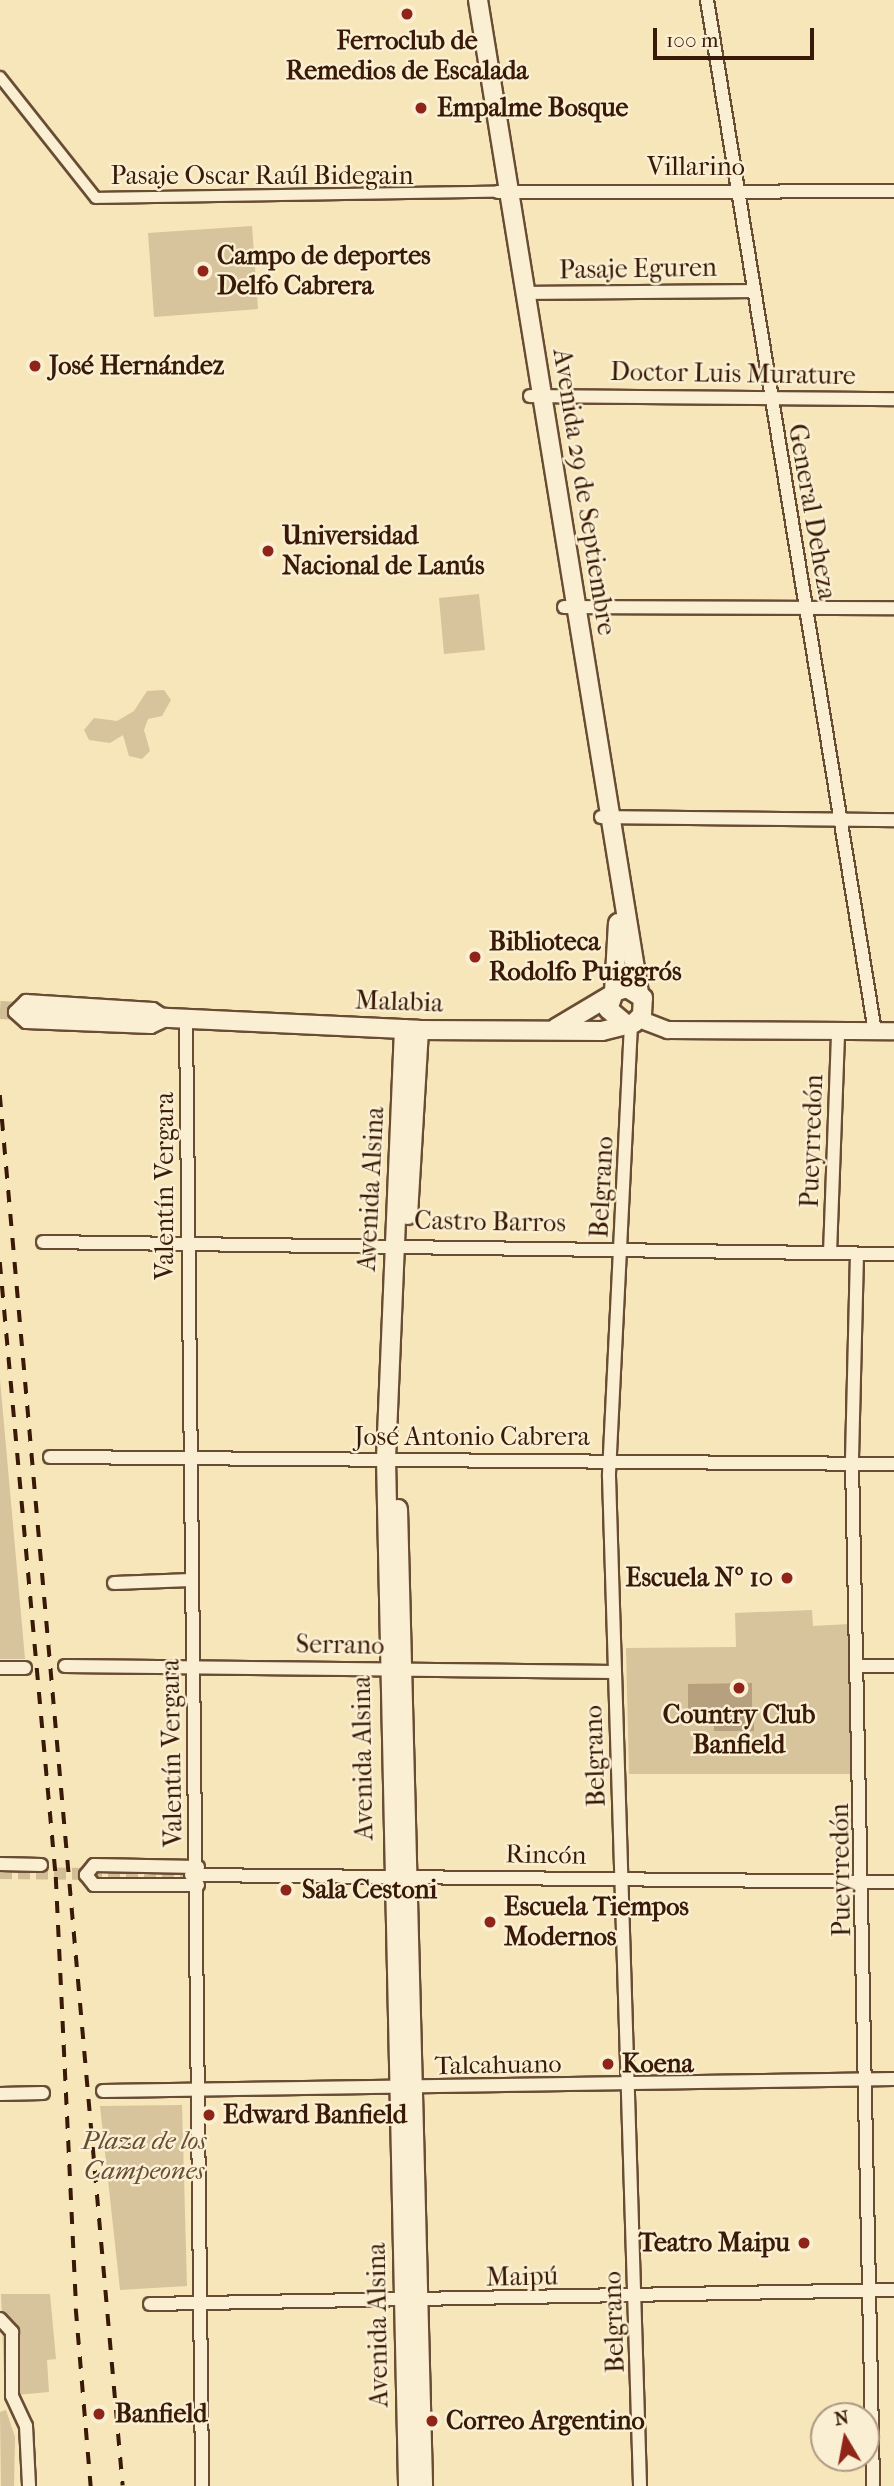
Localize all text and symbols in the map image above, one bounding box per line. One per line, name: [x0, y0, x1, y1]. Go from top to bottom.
marker: Ferroclub de Remedios de Escalada: [399, 6, 415, 22]
scale bar: [656, 14, 817, 58]
place label: Ferroclub de Remedios de Escalada: [286, 25, 528, 86]
text: 100 m: [666, 28, 719, 52]
place label: Empalme Bosque: [437, 92, 628, 124]
marker: Empalme Bosque: [411, 98, 431, 118]
street label: Villarino: [647, 151, 745, 183]
street label: Pasaje Oscar Raúl Bidegain: [110, 160, 414, 192]
place label: Campo de deportes Delfo Cabrera: [217, 240, 431, 302]
street label: Pasaje Eguren: [559, 252, 717, 286]
marker: Campo de deportes Delfo Cabrera: [195, 263, 211, 279]
street label: Avenida 29 de Septiembre: [546, 346, 622, 638]
place label: José Hernández: [49, 350, 224, 382]
street label: Doctor Luis Murature: [610, 356, 856, 392]
marker: José Hernández: [27, 358, 43, 374]
street label: General Deheza: [781, 421, 843, 603]
place label: Universidad Nacional de Lanús: [282, 520, 485, 582]
marker: Universidad Nacional de Lanús: [260, 543, 276, 559]
place label: Biblioteca Rodolfo Puiggrós: [489, 926, 681, 988]
marker: Biblioteca Rodolfo Puiggrós: [467, 949, 483, 965]
street label: Malabia: [354, 985, 444, 1019]
street label: Pueyrredón: [794, 1074, 830, 1208]
street label: Valentín Vergara: [149, 1092, 181, 1280]
street label: Avenida Alsina: [351, 1106, 391, 1272]
street label: Belgrano: [584, 1135, 620, 1239]
street label: Castro Barros: [414, 1205, 566, 1239]
street label: José Antonio Cabrera: [354, 1421, 590, 1453]
place label: Escuela Nº 10: [626, 1562, 773, 1594]
marker: Escuela Nº 10: [779, 1570, 795, 1586]
street label: Serrano: [295, 1629, 385, 1661]
street label: Valentín Vergara: [155, 1659, 189, 1847]
street label: Avenida Alsina: [346, 1676, 380, 1840]
marker: Country Club Banfield: [731, 1680, 747, 1696]
place label: Country Club Banfield: [663, 1699, 815, 1760]
street label: Belgrano: [578, 1704, 612, 1808]
street label: Pueyrredón: [824, 1803, 858, 1937]
street label: Rincón: [505, 1839, 587, 1871]
place label: Sala Cestoni: [302, 1874, 437, 1906]
marker: Sala Cestoni: [276, 1880, 296, 1900]
place label: Escuela Tiempos Modernos: [504, 1891, 689, 1952]
marker: Escuela Tiempos Modernos: [482, 1914, 498, 1930]
street label: Talcahuano: [434, 2048, 562, 2082]
place label: Koena: [622, 2048, 694, 2080]
marker: Koena: [600, 2056, 616, 2072]
place label: Edward Banfield: [223, 2099, 407, 2131]
marker: Edward Banfield: [201, 2107, 217, 2123]
park label: Plaza de los Campeones: [82, 2125, 206, 2186]
place label: Teatro Maipu: [639, 2227, 790, 2259]
marker: Teatro Maipu: [796, 2235, 812, 2251]
street label: Avenida Alsina: [361, 2243, 395, 2407]
street label: Maipú: [486, 2261, 558, 2293]
street label: Belgrano: [597, 2270, 631, 2374]
place label: Banfield: [115, 2398, 207, 2430]
north arrow: [810, 2402, 880, 2472]
marker: Banfield: [89, 2404, 109, 2424]
place label: Correo Argentino: [446, 2405, 645, 2437]
text: N: [833, 2406, 851, 2430]
marker: Correo Argentino: [424, 2413, 440, 2429]

